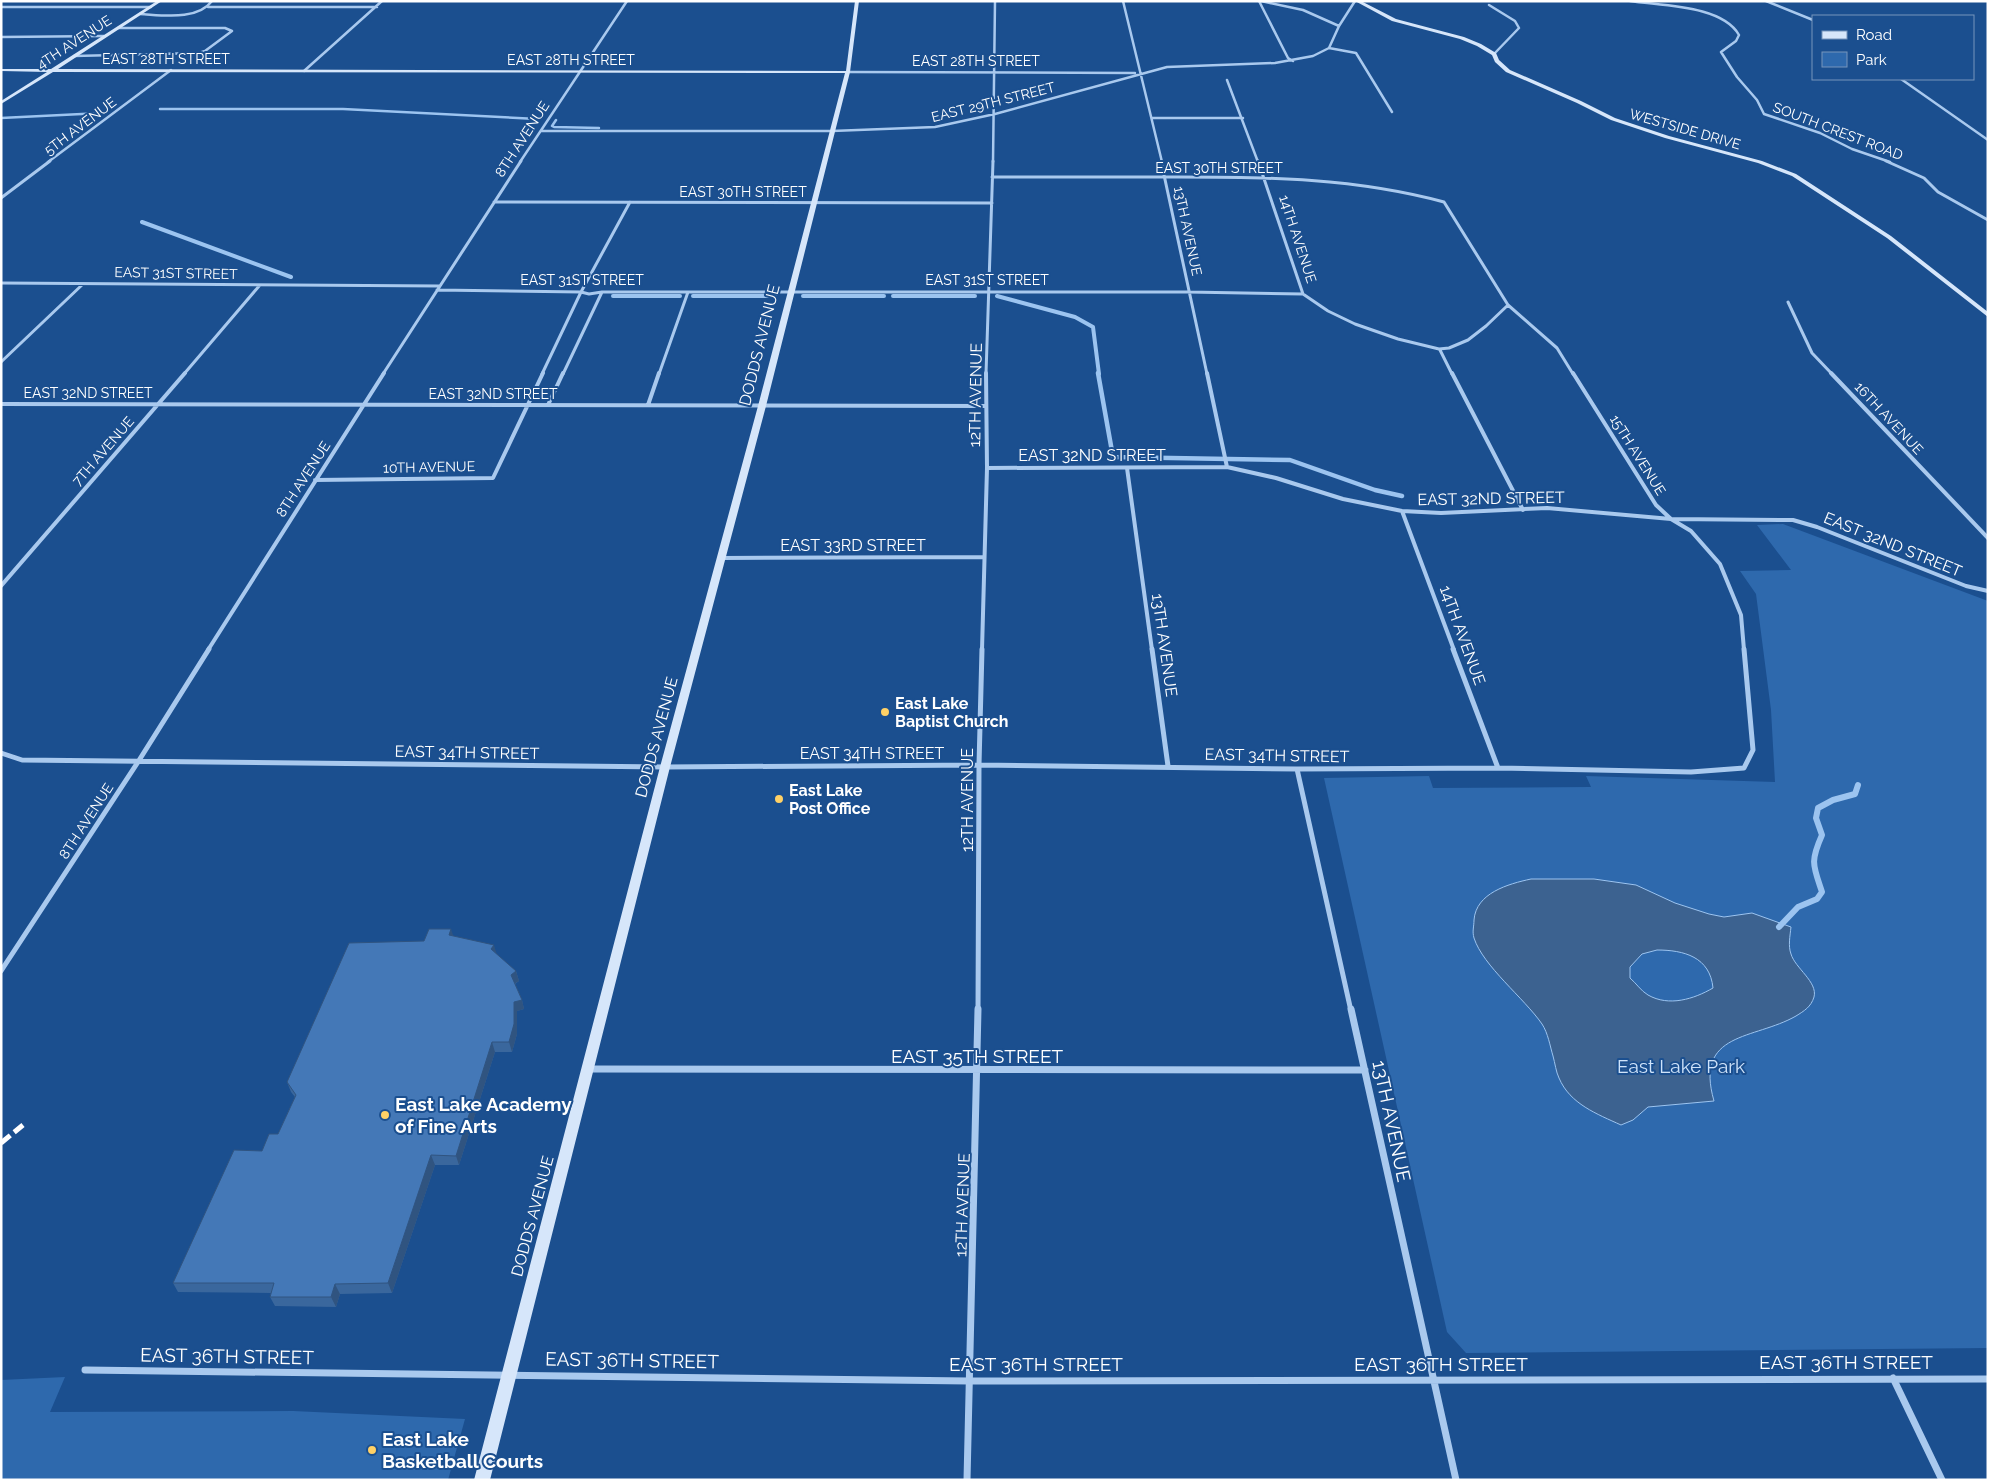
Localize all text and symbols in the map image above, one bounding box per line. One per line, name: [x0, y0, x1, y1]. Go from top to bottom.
street label: 4TH AVENUE: [34, 12, 114, 72]
legend: [1812, 15, 1974, 80]
text: Road: [1856, 26, 1892, 44]
street label: EAST 28TH STREET: [102, 51, 230, 67]
text: Park: [1856, 51, 1887, 69]
street label: EAST 28TH STREET: [507, 52, 635, 68]
street label: EAST 28TH STREET: [912, 53, 1040, 69]
street label: EAST 29TH STREET: [930, 79, 1057, 125]
street label: 5TH AVENUE: [41, 94, 119, 158]
street label: 8TH AVENUE: [492, 98, 552, 180]
street label: SOUTH CREST ROAD: [1771, 99, 1905, 163]
street label: WESTSIDE DRIVE: [1628, 105, 1742, 153]
street label: EAST 30TH STREET: [1155, 160, 1283, 176]
street label: EAST 30TH STREET: [679, 184, 807, 200]
street label: 13TH AVENUE: [1171, 185, 1205, 277]
street label: 14TH AVENUE: [1276, 193, 1320, 285]
street label: EAST 31ST STREET: [114, 264, 238, 282]
street label: EAST 31ST STREET: [520, 272, 644, 288]
street label: EAST 31ST STREET: [925, 272, 1049, 288]
street label: DODDS AVENUE: [735, 282, 784, 408]
street label: 12TH AVENUE: [965, 343, 986, 447]
street label: 16TH AVENUE: [1851, 379, 1927, 457]
street label: EAST 32ND STREET: [24, 385, 153, 401]
street label: EAST 32ND STREET: [429, 386, 558, 402]
street label: 15TH AVENUE: [1607, 412, 1669, 498]
street label: 7TH AVENUE: [69, 413, 137, 489]
street label: 8TH AVENUE: [273, 438, 333, 520]
street label: EAST 32ND STREET: [1018, 446, 1166, 465]
street label: 10TH AVENUE: [383, 458, 475, 476]
street label: EAST 32ND STREET: [1417, 488, 1565, 509]
street label: EAST 32ND STREET: [1821, 508, 1965, 581]
street label: EAST 33RD STREET: [780, 536, 926, 555]
street label: 14TH AVENUE: [1436, 583, 1489, 688]
street label: 13TH AVENUE: [1148, 592, 1181, 698]
street label: DODDS AVENUE: [631, 674, 682, 800]
place label: East Lake Baptist Church: [895, 694, 1008, 731]
marker: East Lake Baptist Church: [879, 706, 891, 718]
street label: EAST 34TH STREET: [394, 742, 540, 763]
street label: EAST 34TH STREET: [800, 744, 945, 763]
street label: EAST 34TH STREET: [1204, 745, 1350, 766]
street label: 12TH AVENUE: [958, 748, 977, 852]
street label: 8TH AVENUE: [56, 780, 116, 862]
place label: East Lake Post Office: [789, 781, 871, 818]
marker: East Lake Post Office: [773, 793, 785, 805]
street label: EAST 35TH STREET: [891, 1045, 1064, 1067]
park label: East Lake Park: [1617, 1055, 1745, 1077]
street label: 13TH AVENUE: [1368, 1058, 1416, 1184]
place label: East Lake Academy of Fine Arts: [395, 1093, 572, 1137]
marker: East Lake Academy of Fine Arts: [379, 1109, 391, 1121]
street label: 12TH AVENUE: [951, 1152, 974, 1257]
street label: DODDS AVENUE: [507, 1153, 558, 1279]
street label: EAST 36TH STREET: [140, 1343, 314, 1369]
street label: EAST 36TH STREET: [545, 1347, 719, 1373]
street label: EAST 36TH STREET: [1759, 1351, 1933, 1373]
street label: EAST 36TH STREET: [949, 1353, 1123, 1375]
street label: EAST 36TH STREET: [1354, 1353, 1528, 1375]
place label: East Lake Basketball Courts: [382, 1428, 543, 1472]
marker: East Lake Basketball Courts: [366, 1444, 378, 1456]

